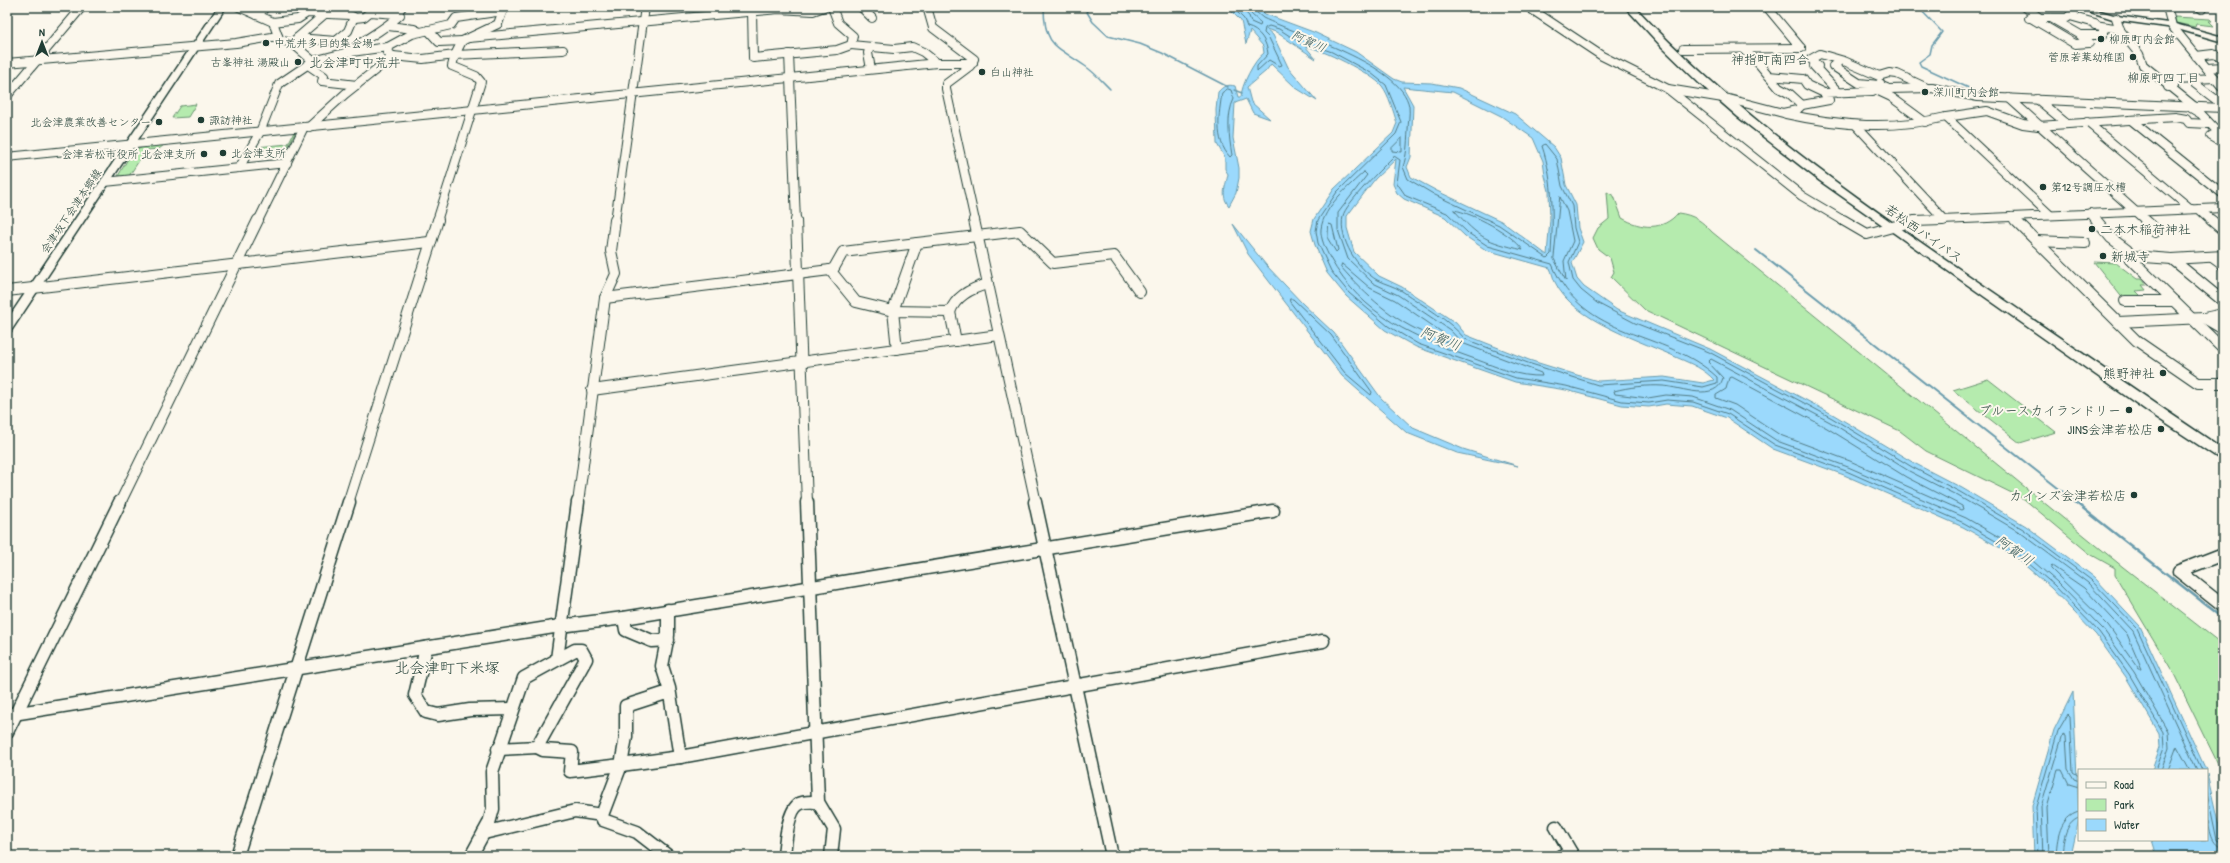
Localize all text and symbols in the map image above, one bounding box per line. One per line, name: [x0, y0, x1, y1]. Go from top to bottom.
north arrow: [22, 22, 62, 62]
text: N: [39, 25, 45, 39]
water label: 阿賀川: [1289, 26, 1329, 56]
place label: 柳原町内会館: [2109, 32, 2175, 46]
marker: 柳原町内会館: [2096, 34, 2106, 44]
place label: 中荒井多目的集会場: [274, 36, 373, 50]
marker: 中荒井多目的集会場: [261, 38, 271, 48]
district label: 神指町南四合: [1731, 50, 1809, 68]
place label: 菅原若葉幼稚園: [2048, 50, 2125, 64]
marker: 菅原若葉幼稚園: [2128, 52, 2138, 62]
district label: 北会津町中荒井: [309, 53, 401, 71]
place label: 古峯神社 湯殿山: [210, 55, 290, 69]
marker: 古峯神社 湯殿山: [293, 57, 303, 67]
place label: 白山神社: [990, 65, 1034, 79]
marker: 白山神社: [977, 67, 987, 77]
district label: 柳原町四丁目: [2127, 69, 2199, 86]
place label: 深川町内会館: [1933, 85, 1999, 99]
marker: 深川町内会館: [1920, 87, 1930, 97]
place label: 諏訪神社: [209, 113, 253, 127]
place label: 北会津農業改善センター: [30, 115, 151, 129]
marker: 諏訪神社: [196, 115, 206, 125]
marker: 北会津農業改善センター: [154, 117, 164, 127]
place label: 北会津支所: [231, 146, 286, 160]
place label: 会津若松市役所 北会津支所: [61, 147, 196, 161]
marker: 北会津支所: [218, 148, 228, 158]
marker: 会津若松市役所 北会津支所: [199, 149, 209, 159]
street label: 会津坂下会津本郷線: [38, 166, 104, 256]
place label: 第12号調圧水槽: [2051, 180, 2126, 194]
marker: 第12号調圧水槽: [2038, 182, 2048, 192]
street label: 若松西バイパス: [1882, 200, 1966, 266]
place label: 二本木稲荷神社: [2100, 220, 2191, 238]
marker: 二本木稲荷神社: [2087, 224, 2097, 234]
place label: 新城寺: [2111, 247, 2150, 265]
marker: 新城寺: [2098, 251, 2108, 261]
water label: 阿賀川: [1418, 322, 1464, 354]
place label: 熊野神社: [2103, 364, 2155, 382]
marker: 熊野神社: [2158, 368, 2168, 378]
place label: ブルースカイランドリー: [1979, 401, 2121, 419]
marker: ブルースカイランドリー: [2124, 405, 2134, 415]
place label: JINS会津若松店: [2067, 420, 2153, 438]
marker: JINS会津若松店: [2156, 424, 2166, 434]
place label: カインズ会津若松店: [2009, 486, 2126, 504]
marker: カインズ会津若松店: [2129, 490, 2139, 500]
water label: 阿賀川: [1992, 530, 2038, 570]
district label: 北会津町下米塚: [394, 657, 500, 678]
legend: [2078, 769, 2208, 841]
text: Road: [2114, 776, 2134, 793]
text: Park: [2114, 796, 2134, 813]
text: Water: [2114, 816, 2140, 833]

